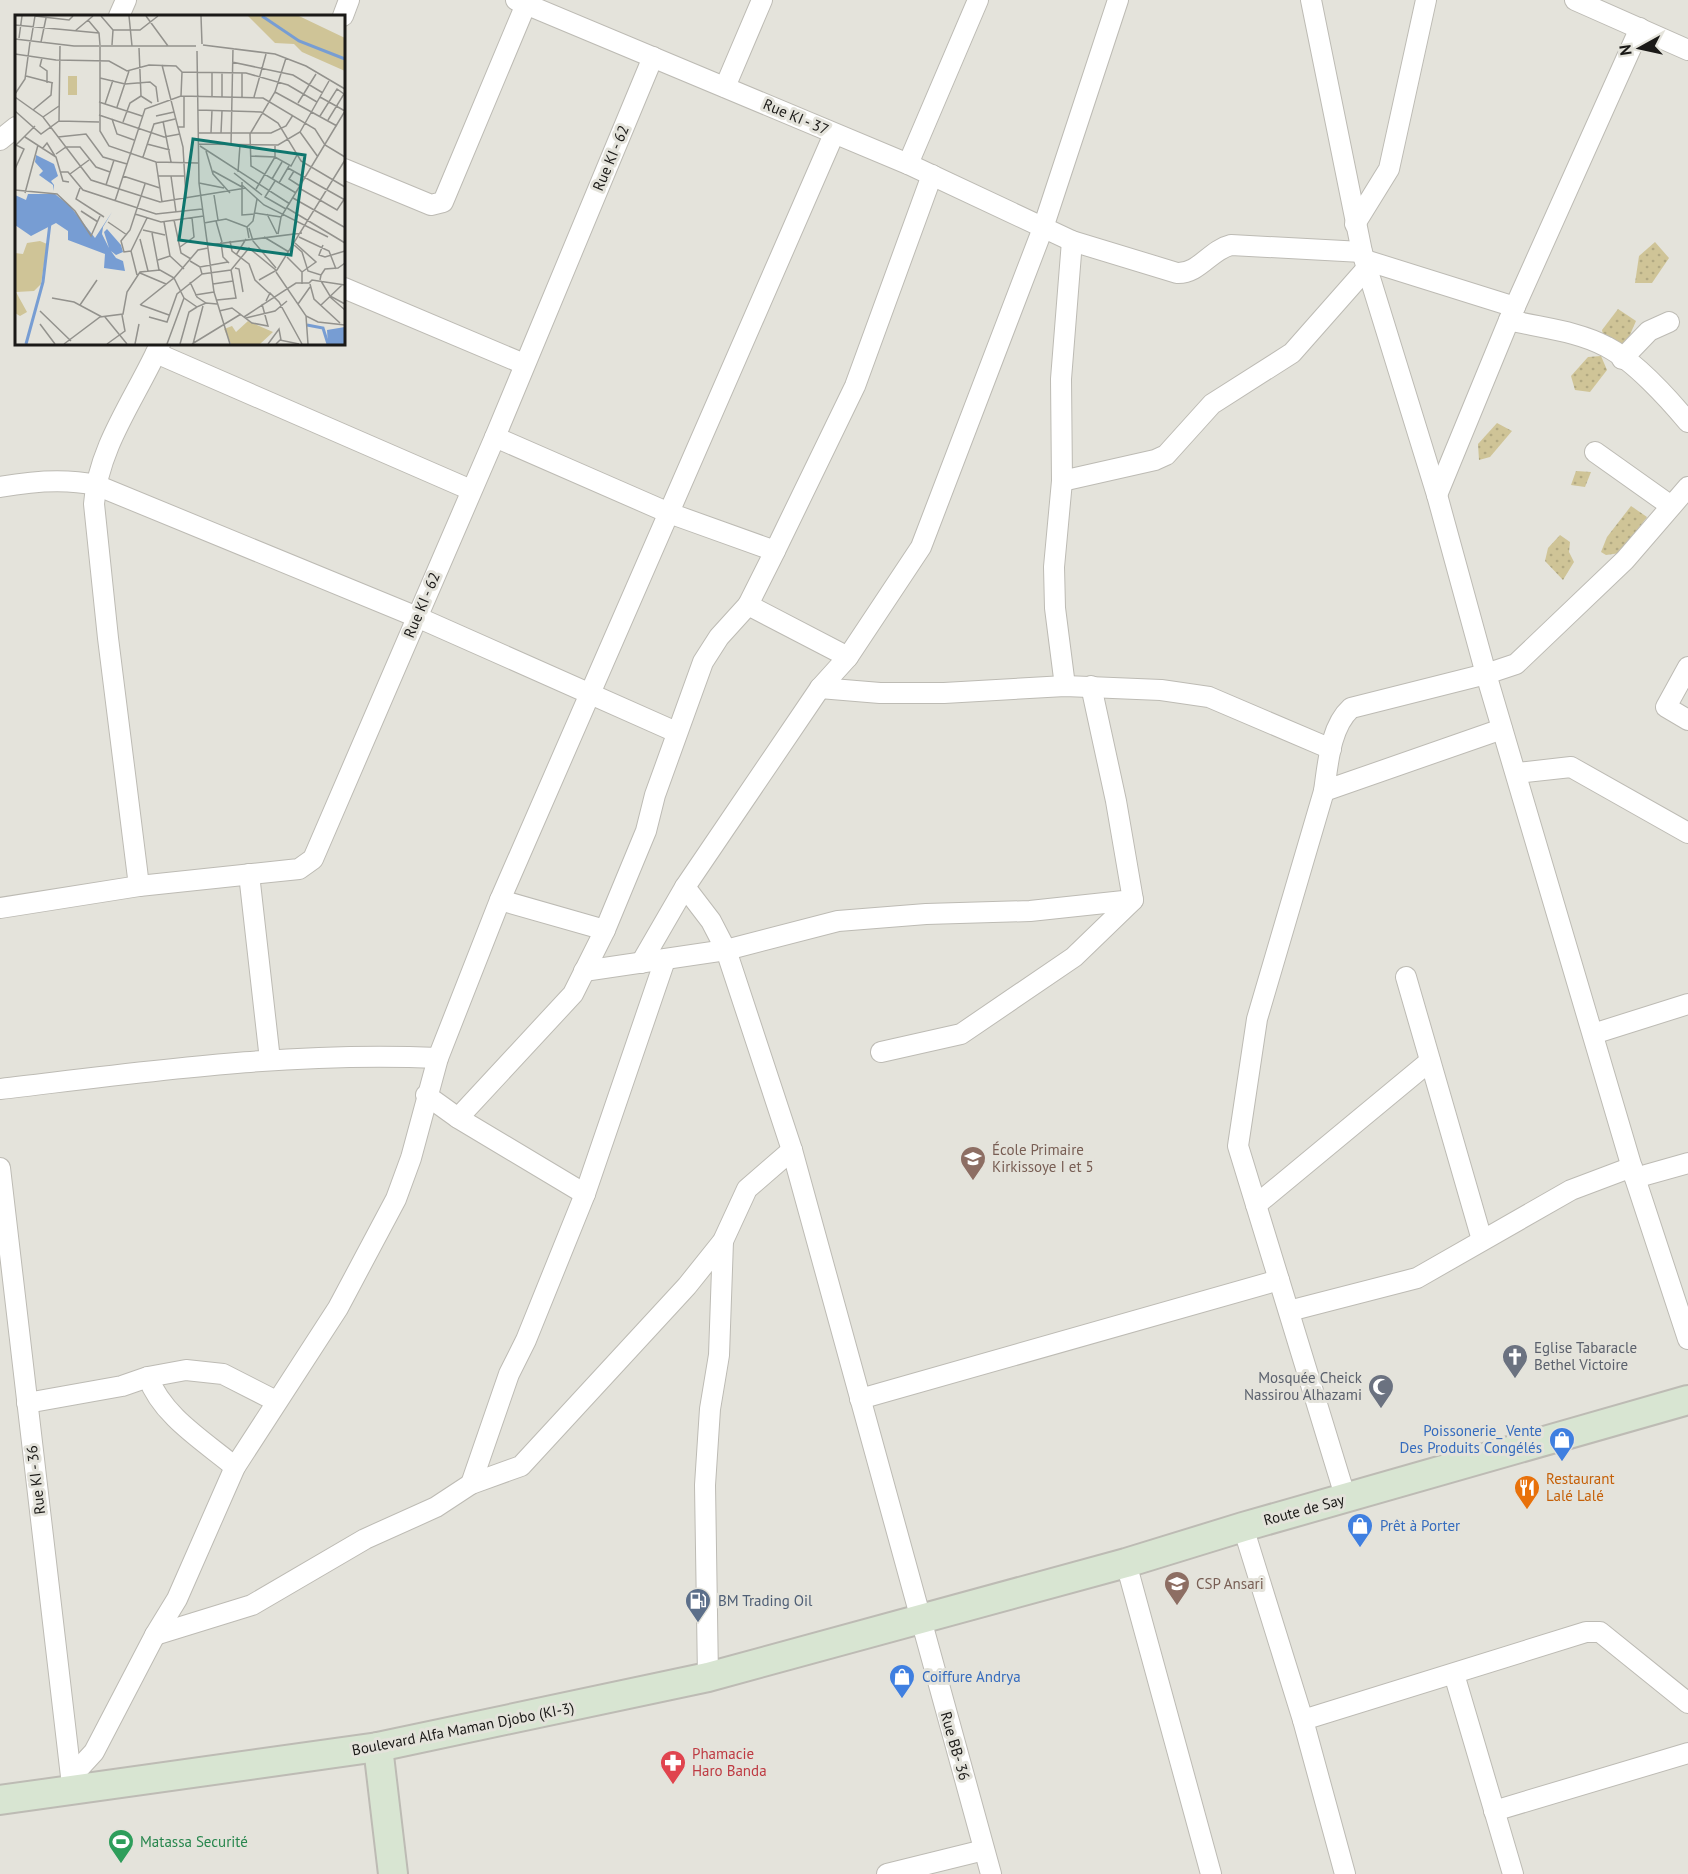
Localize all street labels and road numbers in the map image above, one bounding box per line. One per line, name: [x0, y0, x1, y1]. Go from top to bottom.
street label: Rue KI - 37: [761, 94, 832, 139]
street label: Rue KI - 62: [588, 122, 633, 193]
street label: Rue KI - 62: [399, 569, 444, 640]
street label: Rue KI - 36: [22, 1444, 49, 1516]
street label: Route de Say: [1261, 1490, 1346, 1529]
street label: Boulevard Alfa Maman Djobo (KI-3): [350, 1698, 576, 1759]
street label: Rue BB- 36: [937, 1709, 974, 1782]

